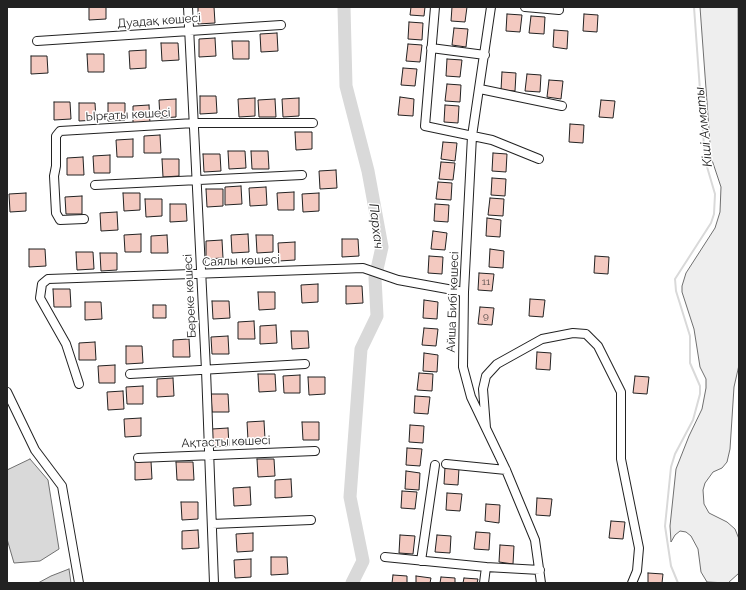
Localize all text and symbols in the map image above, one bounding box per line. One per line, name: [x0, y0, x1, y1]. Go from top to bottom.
street label: Дуадақ көшесі: [117, 11, 201, 31]
water label: Кіші Алматы: [692, 86, 716, 168]
street label: Ырғаты көшесі: [85, 106, 171, 124]
water label: Пархач: [365, 203, 387, 249]
street label: Айша Бибі көшесі: [444, 251, 462, 353]
street label: Саялы көшесі: [202, 252, 280, 270]
street label: Береке көшесі: [181, 254, 199, 338]
house number: 11: [482, 276, 490, 288]
house number: 9: [483, 310, 489, 322]
street label: Ақтасты көшесі: [181, 433, 271, 451]

